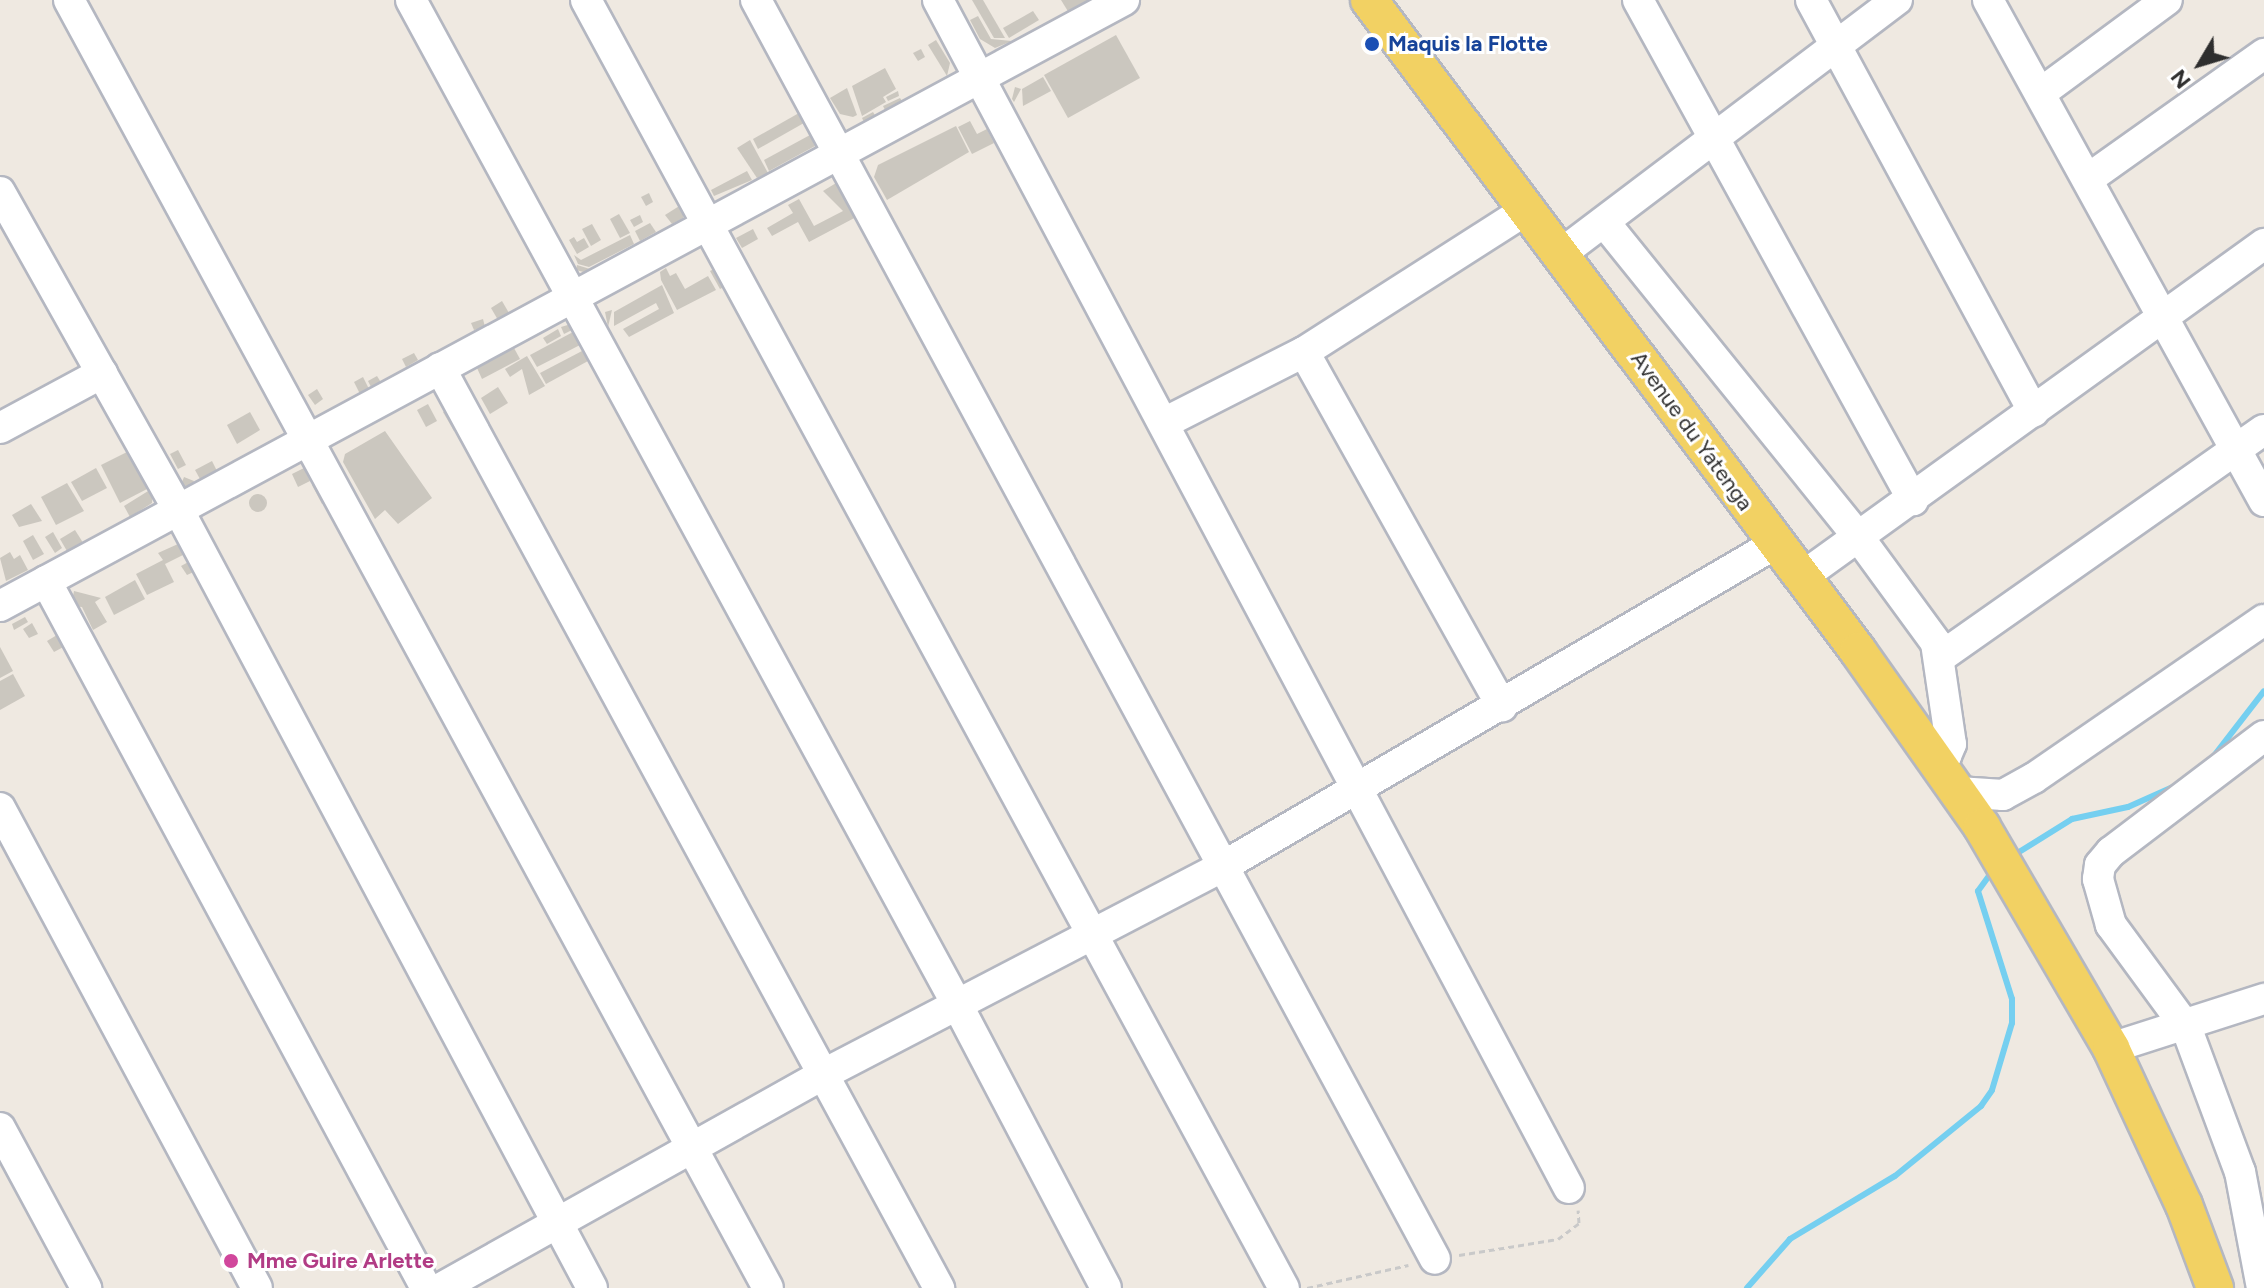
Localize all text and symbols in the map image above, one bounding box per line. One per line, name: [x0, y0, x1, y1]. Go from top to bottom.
north arrow: [2160, 24, 2240, 104]
place label: Maquis la Flotte: [1388, 31, 1548, 57]
marker: Maquis la Flotte: [1363, 35, 1381, 53]
text: N: [2165, 64, 2197, 94]
street label: Avenue du Yatenga: [1625, 346, 1759, 516]
place label: Mme Guire Arlette: [247, 1248, 434, 1274]
marker: Mme Guire Arlette: [222, 1252, 240, 1270]

